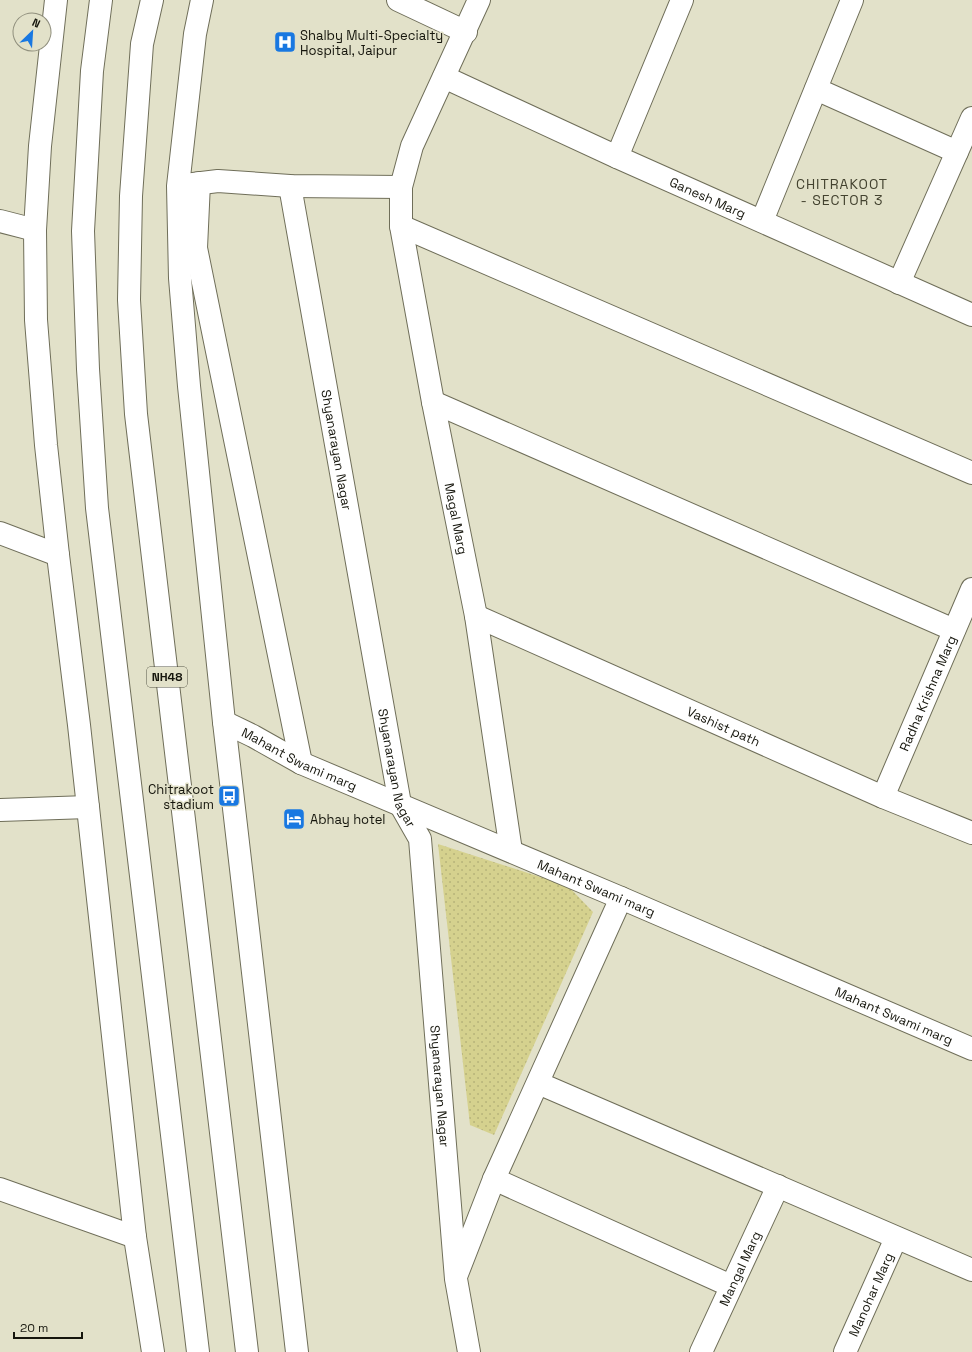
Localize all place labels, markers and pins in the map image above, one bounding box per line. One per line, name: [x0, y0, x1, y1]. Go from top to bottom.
place label: Shalby Multi-Specialty Hospital, Jaipur: [300, 27, 443, 59]
hospital icon: Shalby Multi-Specialty Hospital, Jaipur: [272, 29, 298, 55]
place label: Chitrakoot stadium: [148, 781, 214, 813]
bus stop icon: Chitrakoot stadium: [216, 783, 242, 809]
hotel icon: Abhay hotel: [281, 806, 307, 832]
place label: Abhay hotel: [310, 811, 386, 828]

